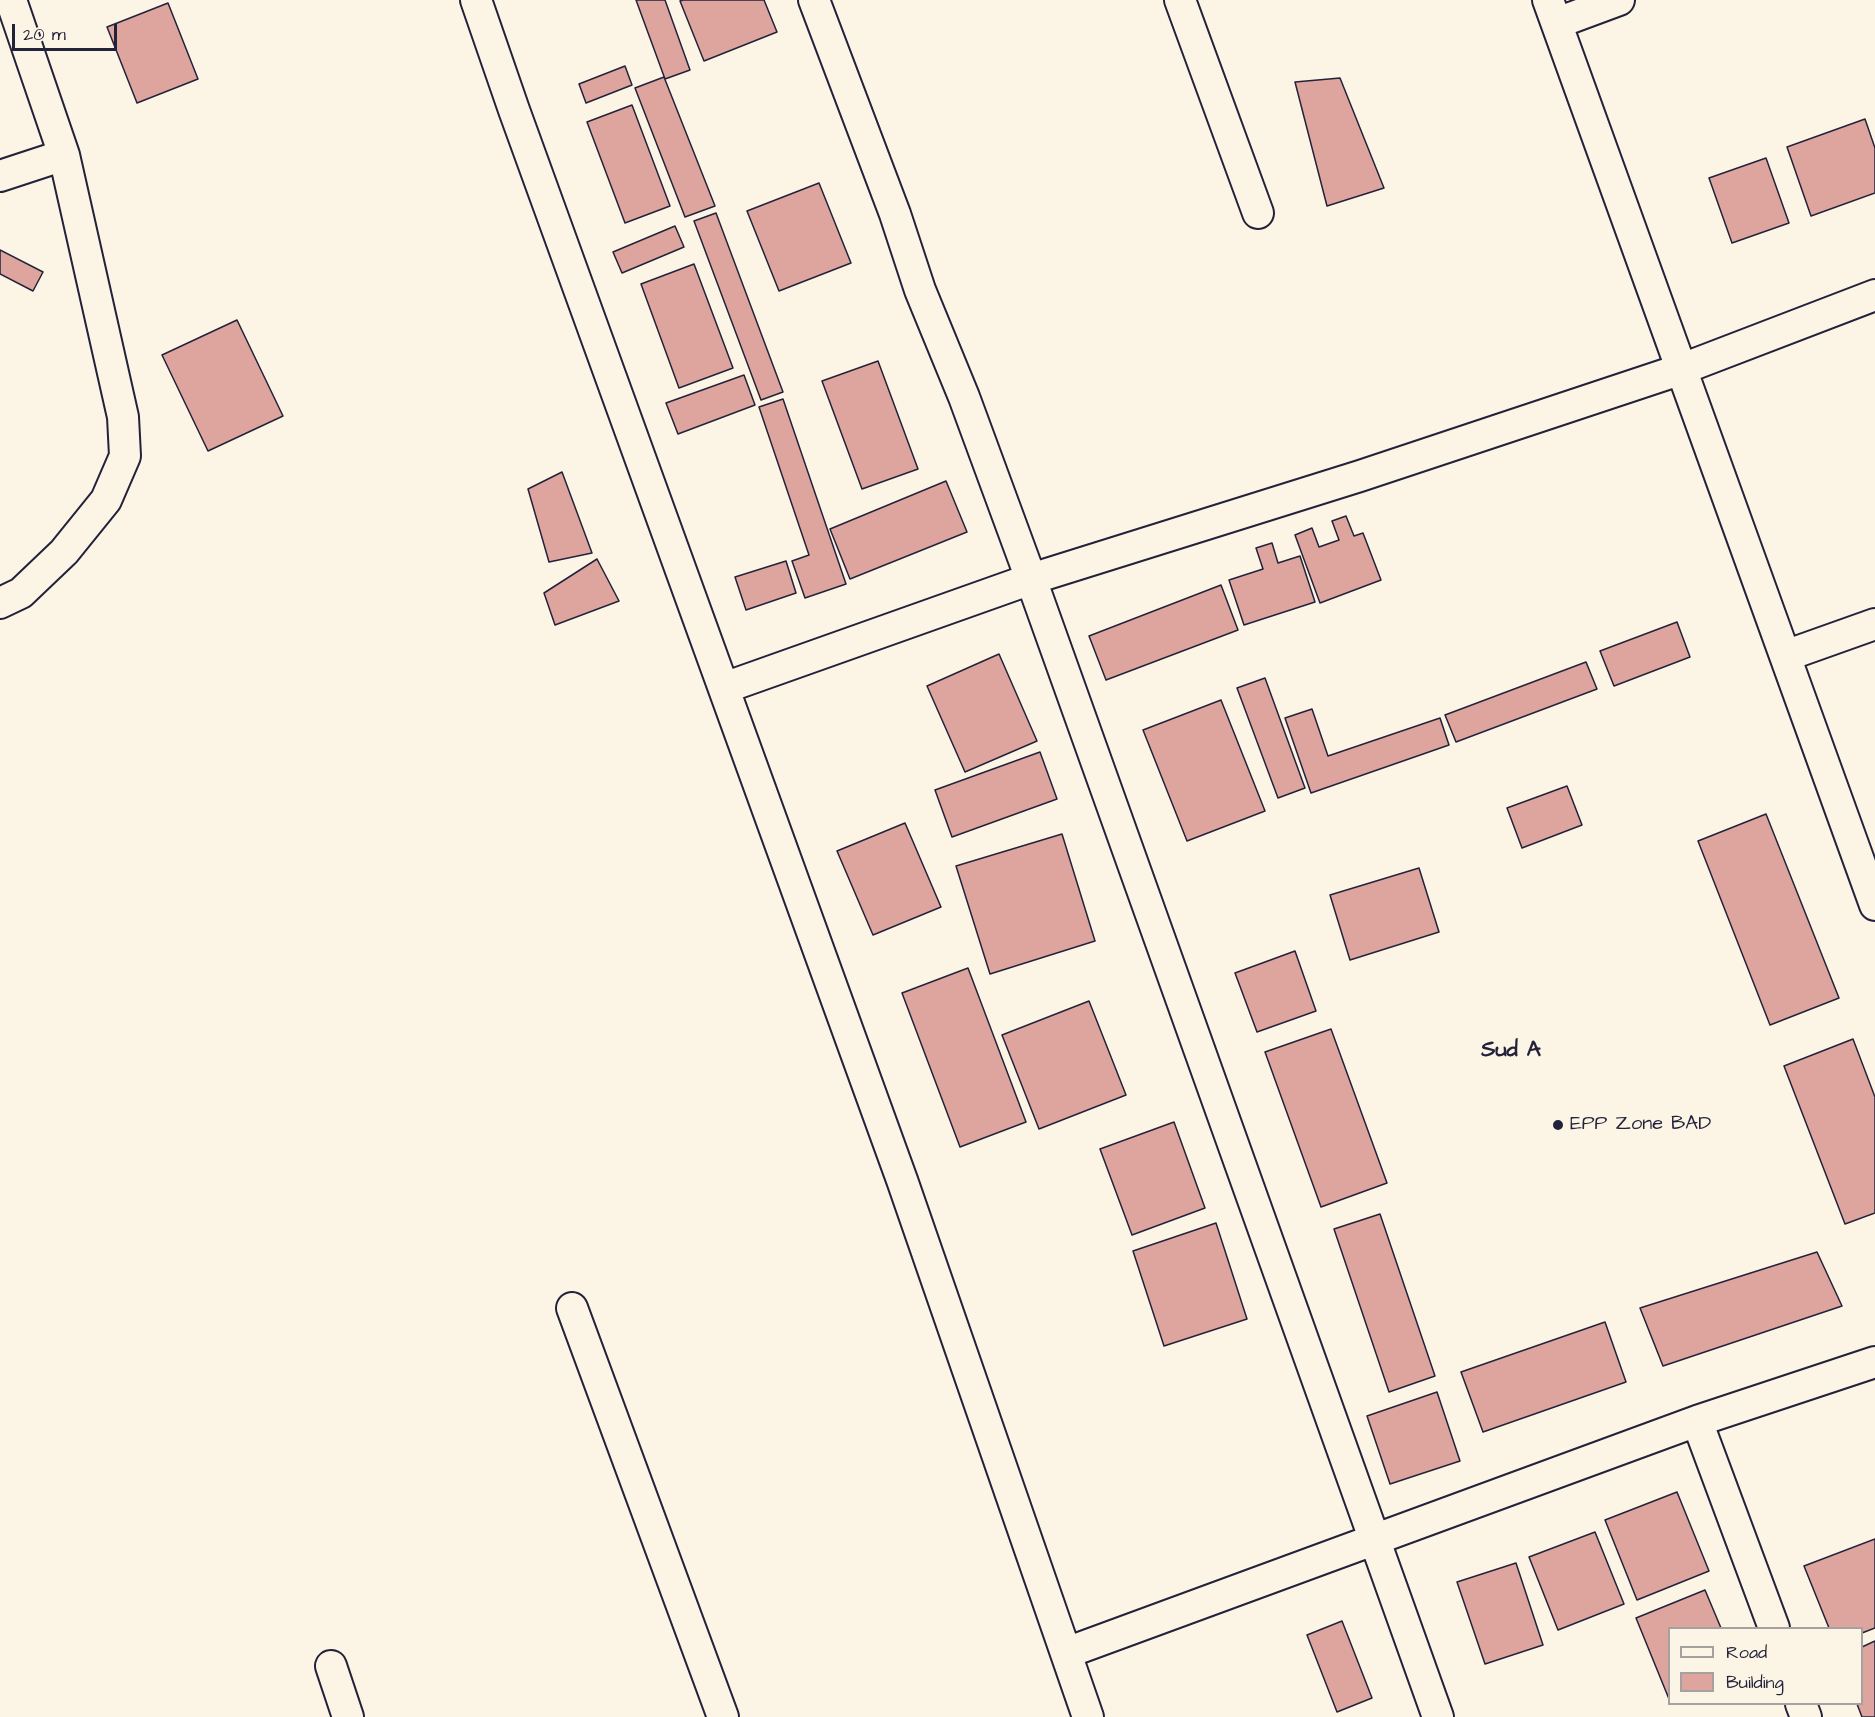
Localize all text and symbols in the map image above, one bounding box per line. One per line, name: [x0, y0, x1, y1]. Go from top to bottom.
scale bar: [15, 12, 120, 50]
text: 20 m: [23, 22, 66, 47]
district label: Sud A: [1481, 1038, 1541, 1064]
place label: EPP Zone BAD: [1570, 1113, 1711, 1137]
marker: EPP Zone BAD: [1551, 1118, 1565, 1132]
legend: [1668, 1627, 1863, 1705]
text: Road: [1726, 1640, 1767, 1665]
text: Building: [1726, 1670, 1784, 1695]

